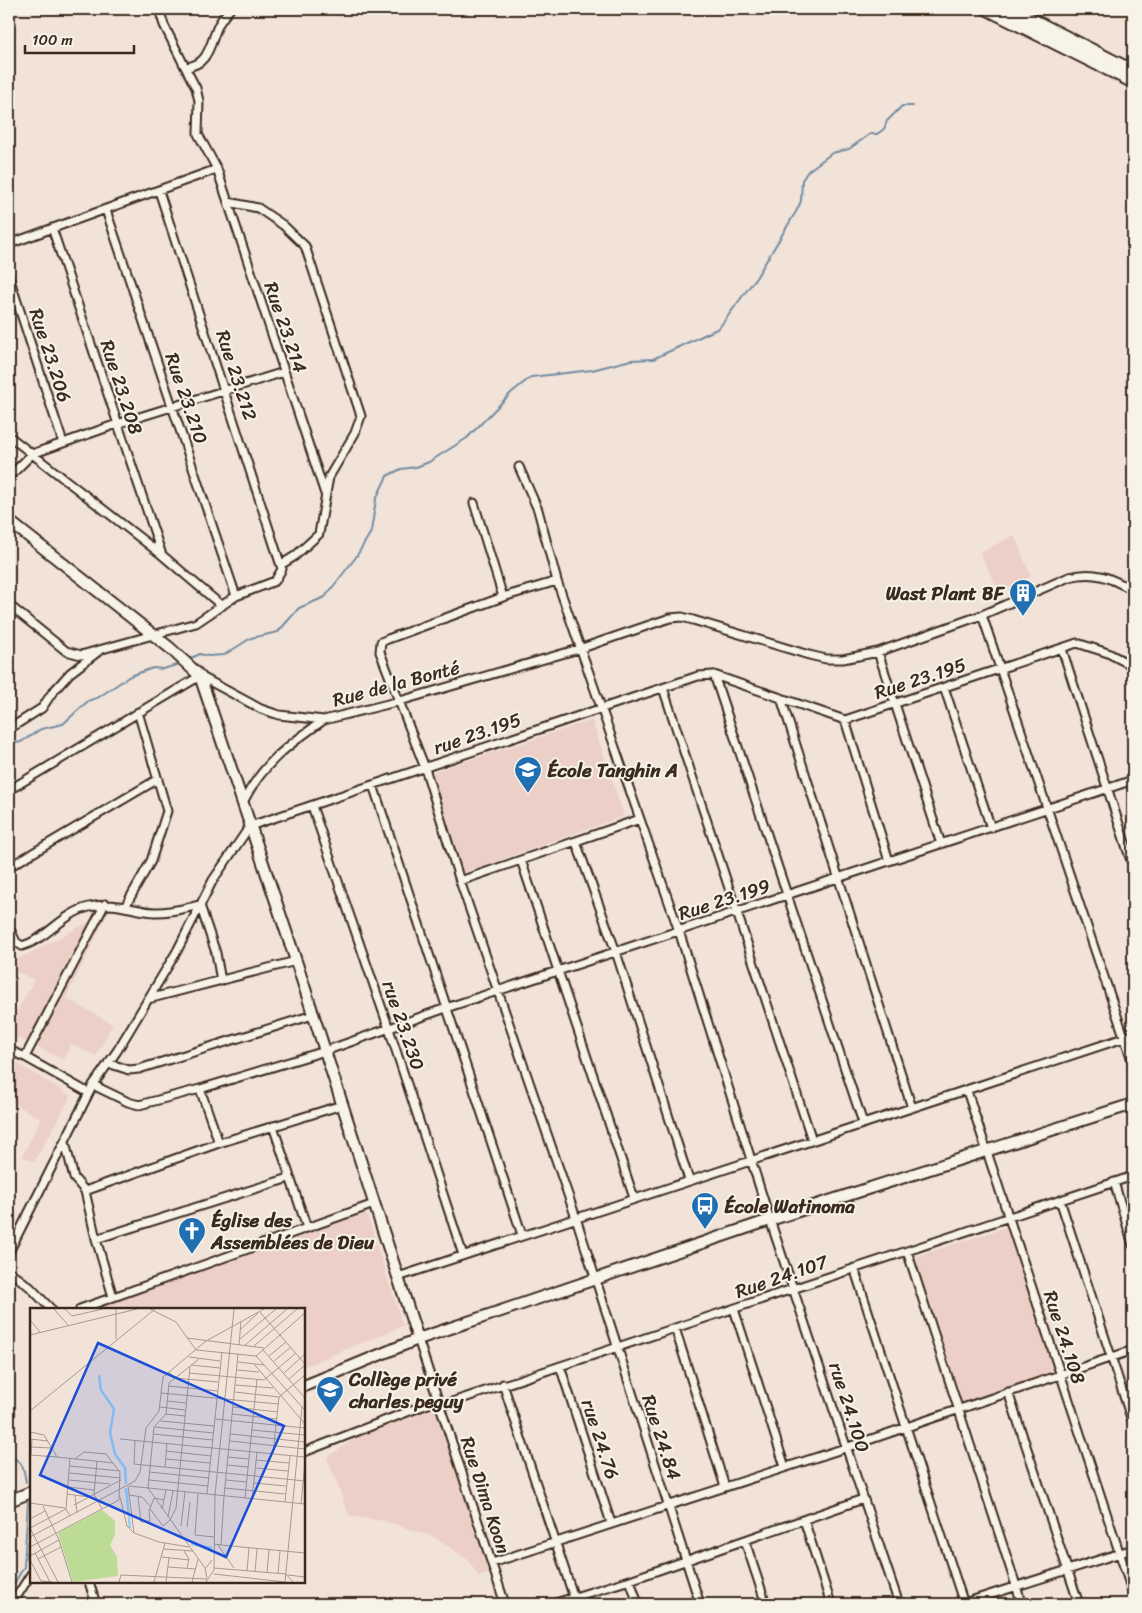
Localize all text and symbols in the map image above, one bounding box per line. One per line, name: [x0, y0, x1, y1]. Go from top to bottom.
scale bar: [25, 22, 134, 54]
text: 100 m: [32, 27, 73, 53]
street label: Rue 23.214: [255, 277, 317, 377]
street label: Rue 23.206: [20, 304, 81, 407]
street label: Rue 23.212: [206, 326, 267, 425]
street label: Rue 23.208: [91, 335, 153, 439]
street label: Rue 23.210: [156, 348, 218, 448]
place label: Wast Plant BF: [886, 577, 1006, 610]
building icon: Wast Plant BF: [1008, 578, 1038, 617]
street label: Rue 23.195: [870, 648, 971, 709]
street label: Rue de la Bonté: [329, 651, 464, 716]
street label: rue 23.195: [429, 703, 526, 764]
place label: École Tanghin A: [547, 754, 678, 787]
school or university icon: École Tanghin A: [513, 755, 543, 794]
street label: Rue 23.199: [674, 869, 774, 930]
street label: rue 23.230: [373, 976, 434, 1075]
place label: École Watinoma: [724, 1190, 855, 1223]
bus stop icon: École Watinoma: [690, 1191, 720, 1230]
place label: Église des Assemblées de Dieu: [210, 1204, 375, 1259]
church icon: Église des Assemblées de Dieu: [177, 1216, 207, 1255]
street label: Rue 24.107: [730, 1245, 833, 1308]
street label: Rue 24.108: [1034, 1286, 1095, 1389]
inset map: [30, 1308, 305, 1583]
street label: rue 24.100: [819, 1358, 880, 1457]
place label: Collège privé charles peguy: [348, 1363, 465, 1418]
school or university icon: Collège privé charles peguy: [315, 1375, 345, 1414]
street label: Rue 24.84: [632, 1390, 691, 1484]
street label: rue 24.76: [572, 1395, 629, 1484]
street label: Rue Dima Koon: [451, 1432, 520, 1558]

